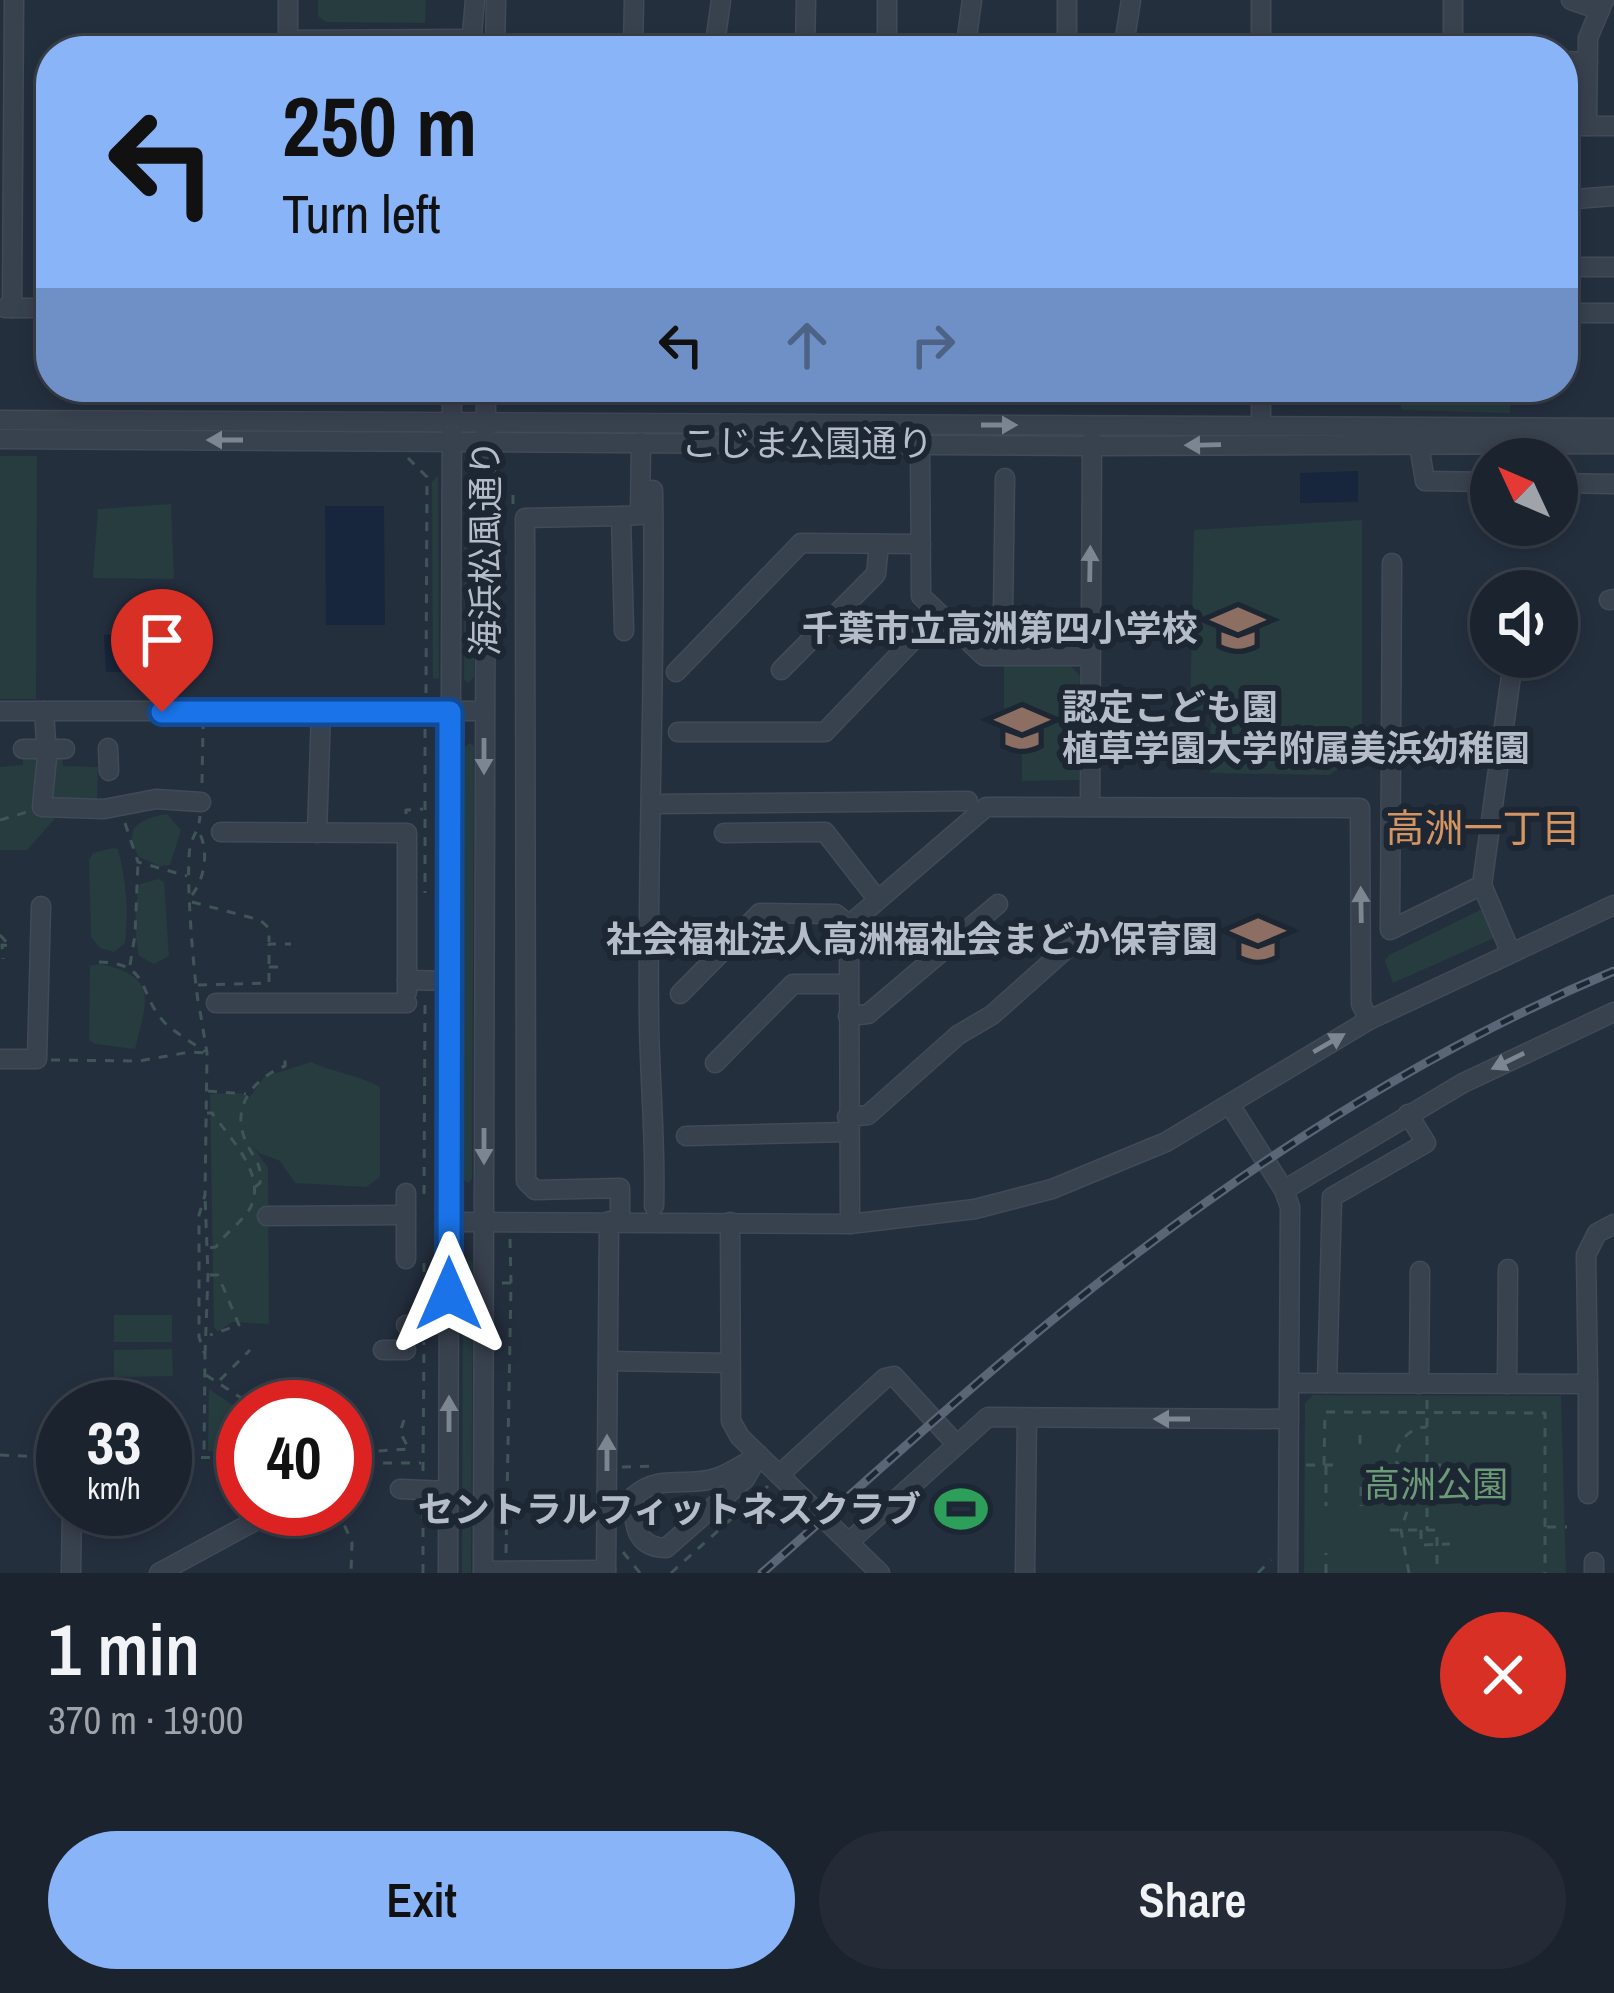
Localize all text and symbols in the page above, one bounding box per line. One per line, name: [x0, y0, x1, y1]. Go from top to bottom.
text: 250 m: [282, 69, 477, 182]
icon: left: [84, 84, 240, 240]
text: Turn left: [282, 177, 441, 250]
icon: left: [648, 312, 714, 378]
icon: ahead: [774, 312, 840, 378]
icon: right: [900, 312, 966, 378]
one-way arrow: [981, 415, 1019, 435]
street label: こじま公園通り: [681, 419, 933, 467]
one-way arrow: [205, 430, 243, 450]
one-way arrow: [1183, 435, 1221, 455]
north arrow: [1470, 438, 1578, 546]
map controls: [1470, 438, 1578, 678]
street label: 海浜松風通り: [461, 440, 509, 656]
one-way arrow: [1081, 544, 1100, 582]
button: sound: [1470, 570, 1578, 678]
pin: [111, 589, 213, 712]
school or university icon: 千葉市立高洲第四小学校: [1209, 599, 1267, 657]
place label: 千葉市立高洲第四小学校: [802, 604, 1198, 652]
icon: arrive: [129, 607, 195, 673]
place label: 認定こども園 植草学園大学附属美浜幼稚園: [1062, 683, 1530, 772]
school or university icon: 認定こども園 植草学園大学附属美浜幼稚園: [993, 699, 1051, 757]
one-way arrow: [474, 738, 494, 776]
district label: 高洲一丁目: [1385, 802, 1581, 854]
one-way arrow: [1351, 885, 1370, 923]
school or university icon: 社会福祉法人高洲福祉会まどか保育園: [1229, 910, 1287, 968]
place label: 社会福祉法人高洲福祉会まどか保育園: [606, 915, 1218, 963]
one-way arrow: [1312, 1034, 1346, 1055]
one-way arrow: [1490, 1051, 1525, 1071]
one-way arrow: [474, 1128, 494, 1166]
position arrow: [386, 1231, 512, 1357]
speed limit sign: 40: [216, 1380, 372, 1536]
one-way arrow: [439, 1394, 459, 1432]
text: 33: [87, 1402, 141, 1483]
one-way arrow: [1152, 1409, 1190, 1429]
one-way arrow: [597, 1433, 617, 1471]
park label: 高洲公園: [1364, 1460, 1508, 1508]
text: km/h: [87, 1468, 141, 1508]
sports icon: セントラルフィットネスクラブ: [932, 1480, 990, 1538]
place label: セントラルフィットネスクラブ: [418, 1485, 921, 1533]
text: 1 min: [48, 1600, 200, 1697]
button: close: [1440, 1612, 1566, 1738]
text: 370 m · 19:00: [48, 1694, 244, 1746]
button: Exit: [48, 1831, 795, 1969]
button: Share: [819, 1831, 1566, 1969]

